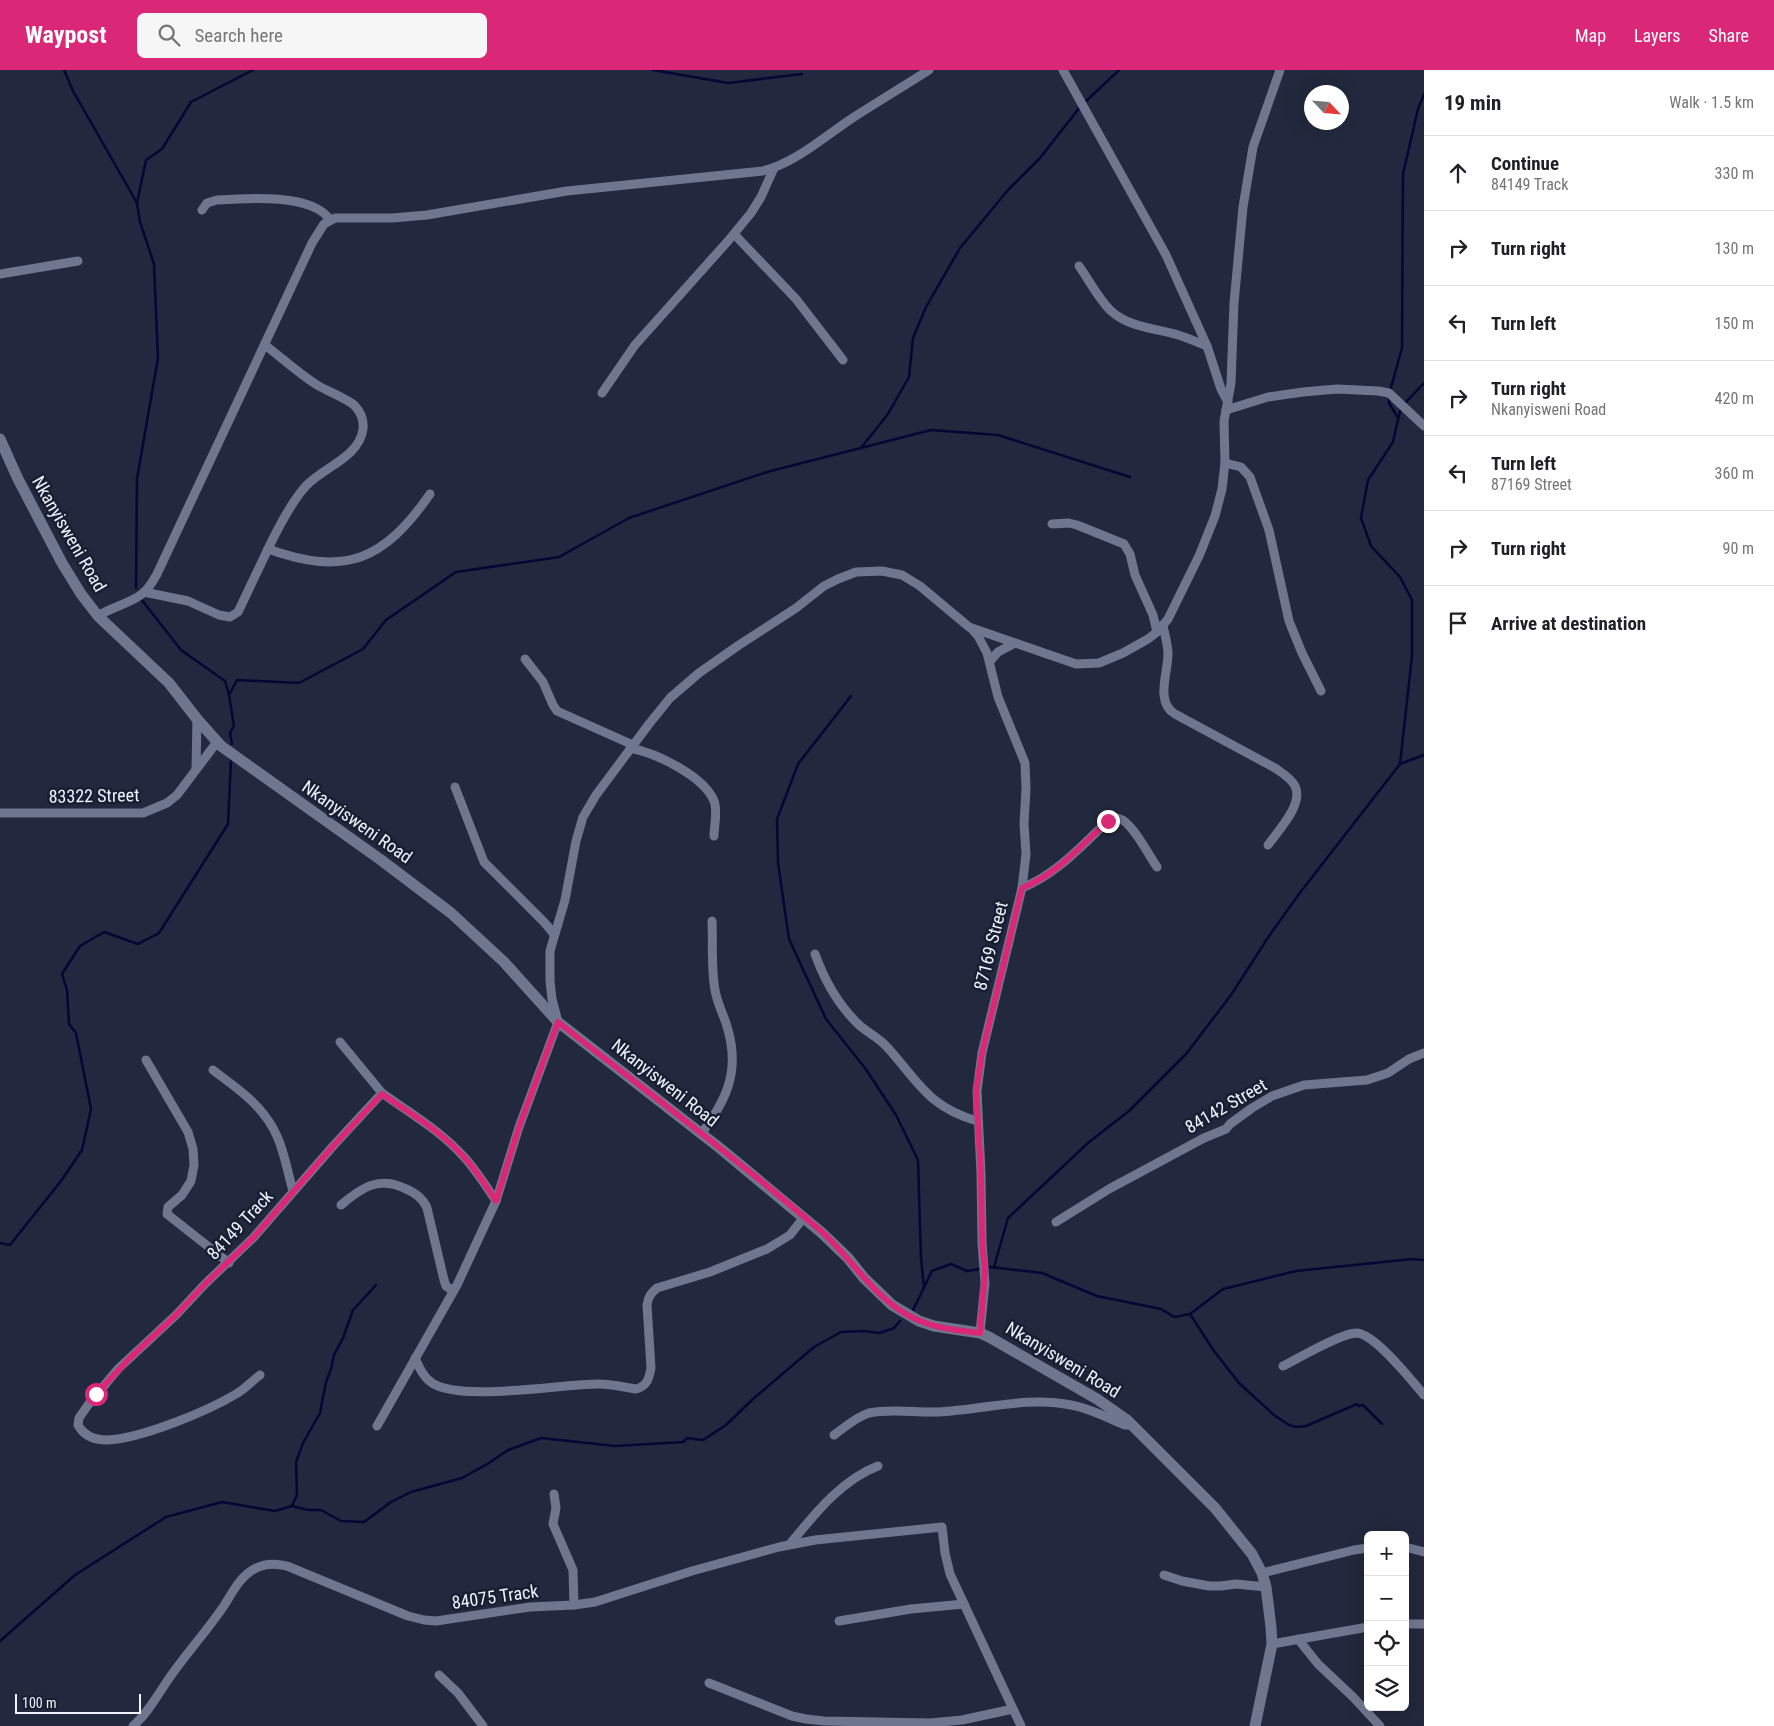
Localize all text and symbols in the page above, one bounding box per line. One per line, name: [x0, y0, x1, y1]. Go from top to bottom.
search box: [137, 13, 487, 58]
text: Waypost: [25, 21, 107, 49]
icon: search: [155, 21, 183, 49]
text: Search here: [195, 24, 283, 47]
text: Map: [1575, 25, 1606, 46]
text: Layers: [1634, 25, 1681, 46]
text: Share: [1709, 25, 1749, 46]
north arrow: [1304, 85, 1349, 130]
text: 19 min: [1444, 91, 1501, 115]
text: Walk · 1.5 km: [1669, 93, 1754, 112]
text: Continue: [1491, 152, 1559, 175]
icon: ahead: [1444, 159, 1472, 187]
text: 330 m: [1715, 164, 1754, 183]
text: 84149 Track: [1491, 175, 1568, 194]
icon: right: [1444, 234, 1472, 262]
text: Turn right: [1491, 237, 1566, 260]
text: 130 m: [1715, 239, 1754, 258]
icon: left: [1444, 309, 1472, 337]
text: Turn left: [1491, 312, 1556, 335]
text: 150 m: [1715, 314, 1754, 333]
text: Turn right: [1491, 377, 1566, 400]
icon: right: [1444, 384, 1472, 412]
text: 420 m: [1715, 389, 1754, 408]
text: Nkanyisweni Road: [1491, 400, 1606, 419]
text: Turn left: [1491, 452, 1556, 475]
icon: left: [1444, 459, 1472, 487]
text: 360 m: [1715, 464, 1754, 483]
street label: Nkanyisweni Road: [28, 472, 111, 595]
text: 87169 Street: [1491, 475, 1572, 494]
icon: right: [1444, 534, 1472, 562]
text: Turn right: [1491, 537, 1566, 560]
text: 90 m: [1722, 539, 1754, 558]
icon: arrive: [1444, 609, 1472, 637]
text: Arrive at destination: [1491, 612, 1646, 635]
street label: Nkanyisweni Road: [298, 776, 416, 867]
street label: 83322 Street: [48, 784, 140, 807]
route end: [1097, 810, 1120, 833]
street label: 87169 Street: [969, 899, 1012, 992]
street label: Nkanyisweni Road: [608, 1034, 723, 1131]
street label: 84142 Street: [1181, 1074, 1270, 1137]
street label: 84149 Track: [202, 1186, 277, 1264]
street label: Nkanyisweni Road: [1002, 1317, 1124, 1402]
route start: [85, 1383, 108, 1406]
map controls: [1364, 1531, 1409, 1711]
button: +: [1364, 1531, 1409, 1576]
button: −: [1364, 1576, 1409, 1621]
street label: 84075 Track: [450, 1580, 540, 1613]
button: locate: [1364, 1621, 1409, 1666]
button: layers: [1364, 1666, 1409, 1711]
scale bar: [15, 1691, 141, 1714]
text: 100 m: [22, 1695, 57, 1711]

